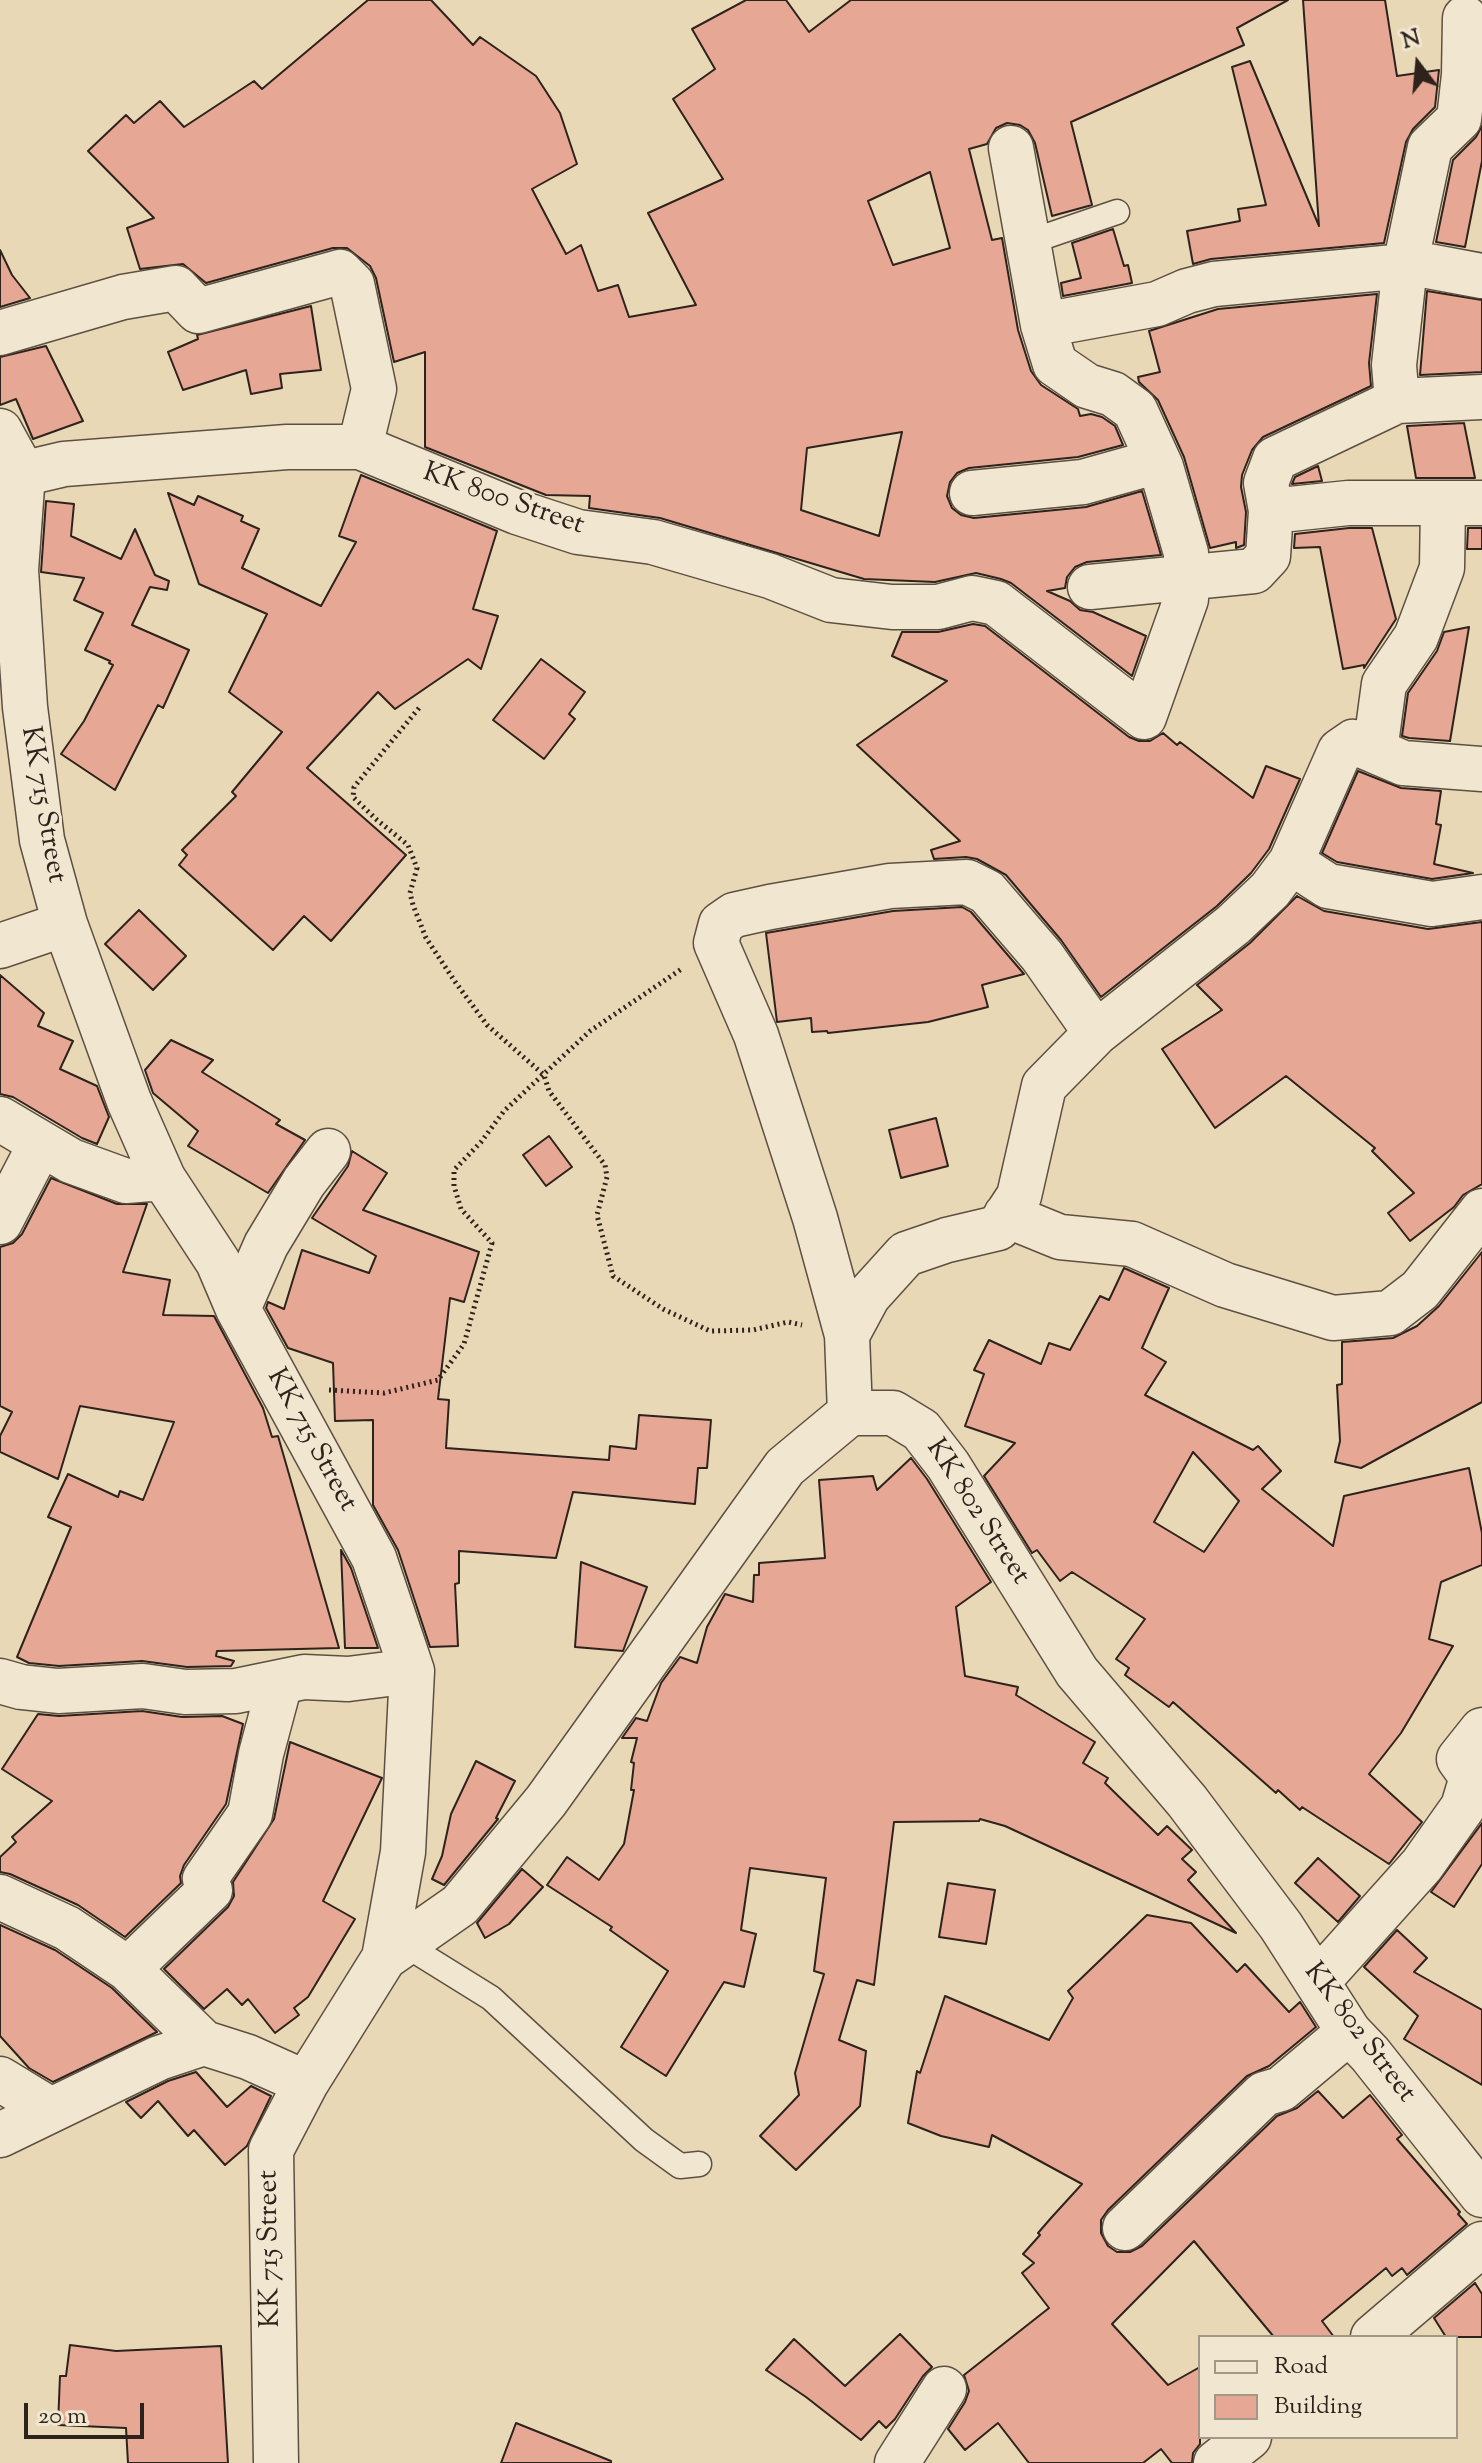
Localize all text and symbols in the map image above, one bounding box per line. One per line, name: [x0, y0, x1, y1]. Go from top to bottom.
text: N: [1399, 23, 1424, 59]
north arrow: [1378, 24, 1458, 104]
street label: KK 800 Street: [418, 458, 588, 544]
street label: KK 715 Street: [11, 724, 71, 886]
street label: KK 715 Street: [257, 1364, 363, 1518]
street label: KK 802 Street: [917, 1434, 1035, 1592]
street label: KK 802 Street: [1295, 1957, 1421, 2111]
street label: KK 715 Street: [254, 2170, 290, 2328]
legend: [1198, 2335, 1458, 2439]
text: Road: [1274, 2350, 1328, 2384]
scale bar: [28, 2387, 148, 2437]
text: Building: [1274, 2390, 1362, 2424]
text: 20 m: [38, 2400, 87, 2434]

